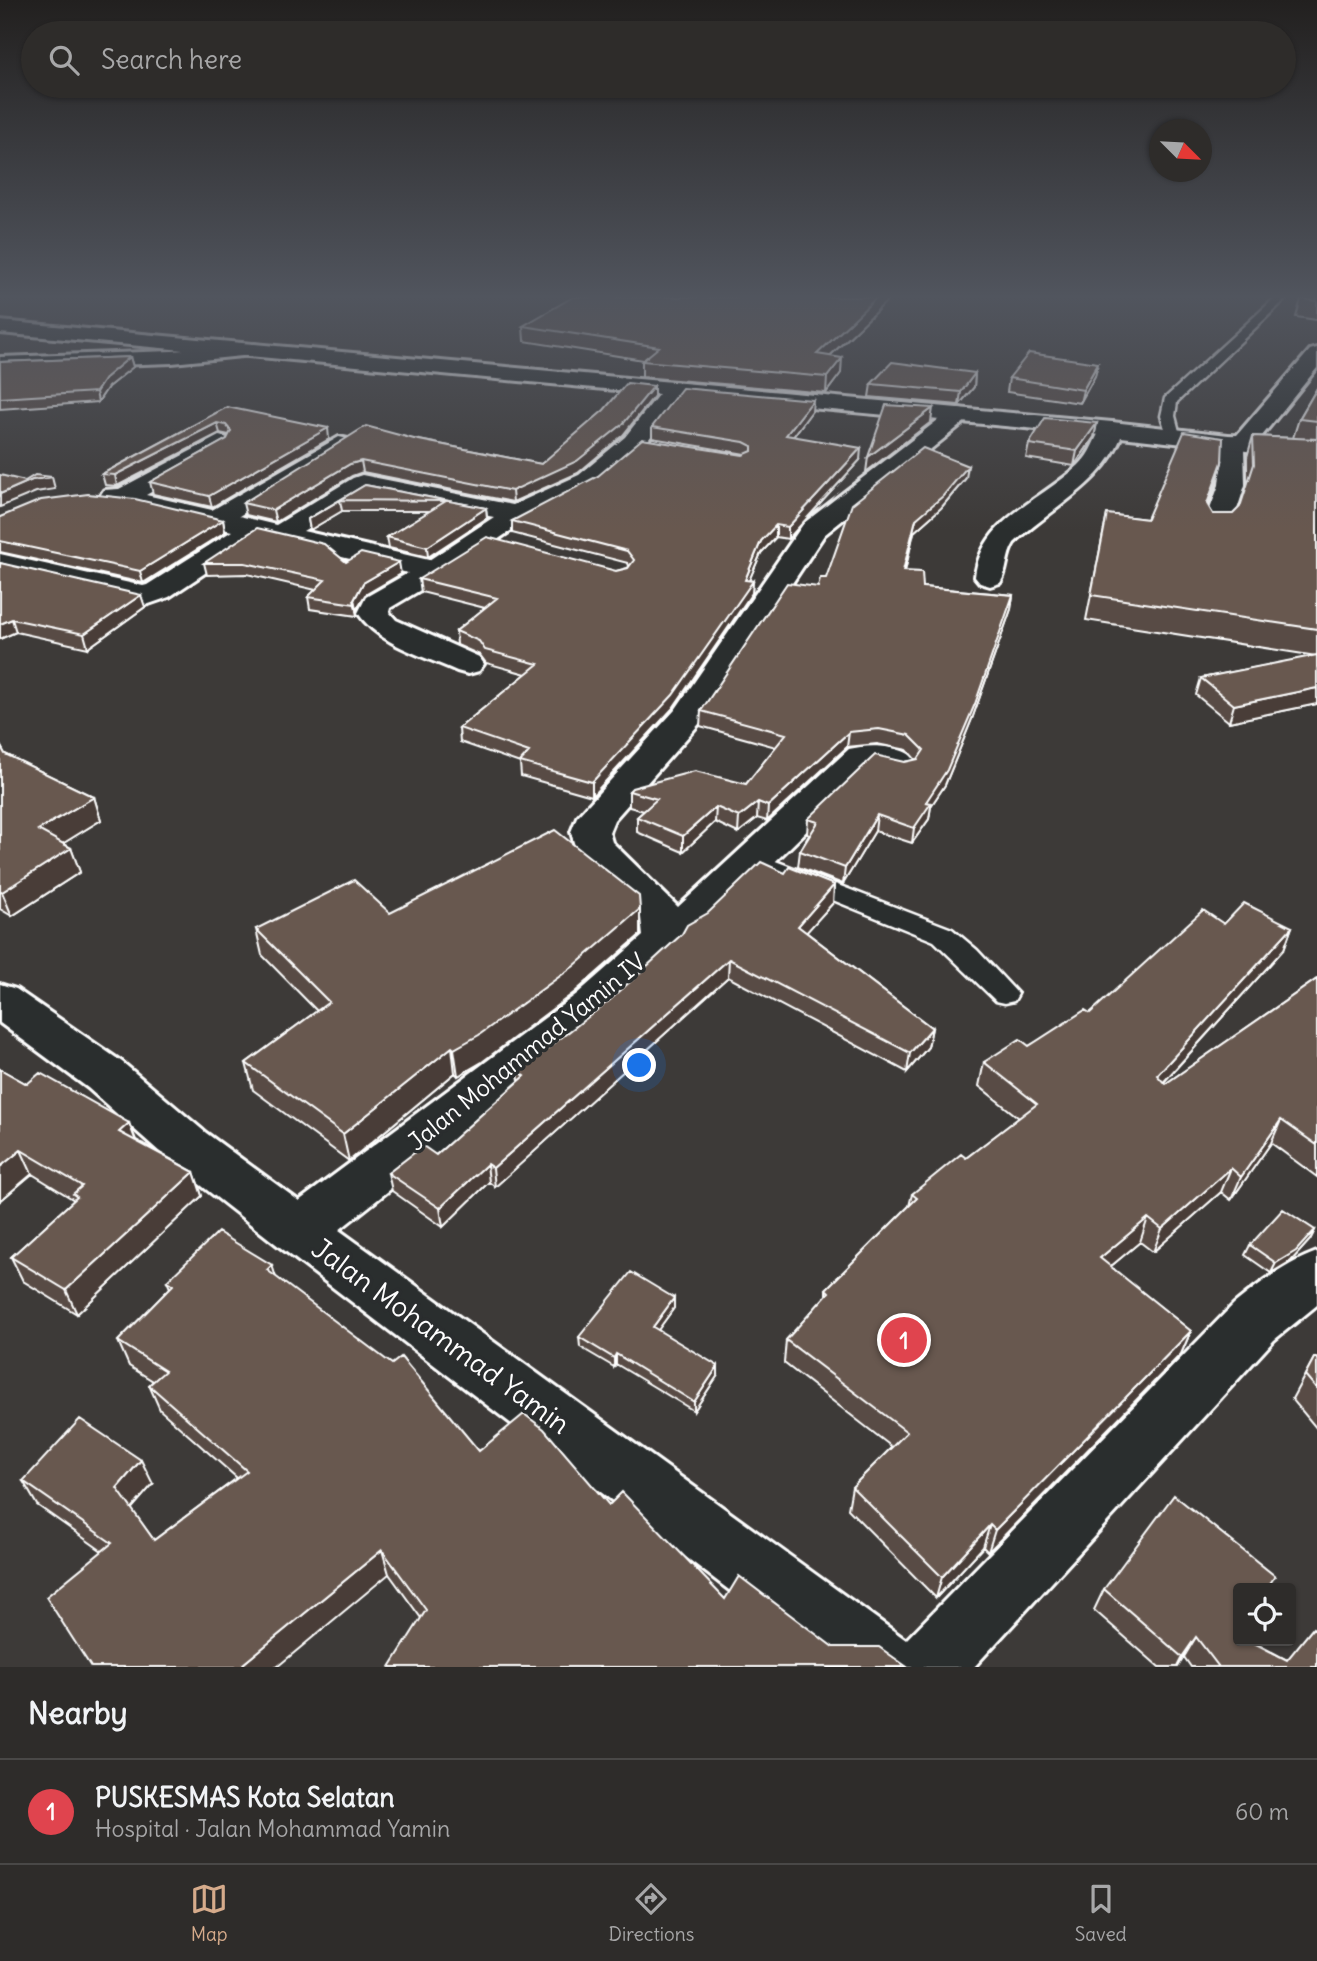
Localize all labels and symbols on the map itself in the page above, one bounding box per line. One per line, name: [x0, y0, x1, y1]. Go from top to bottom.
north arrow: [1149, 119, 1212, 182]
street label: Jalan Mohammad Yamin IV: [401, 946, 651, 1156]
your location: [622, 1048, 656, 1082]
street label: Jalan Mohammad Yamin: [305, 1230, 577, 1442]
pin: 1: [881, 1314, 927, 1366]

